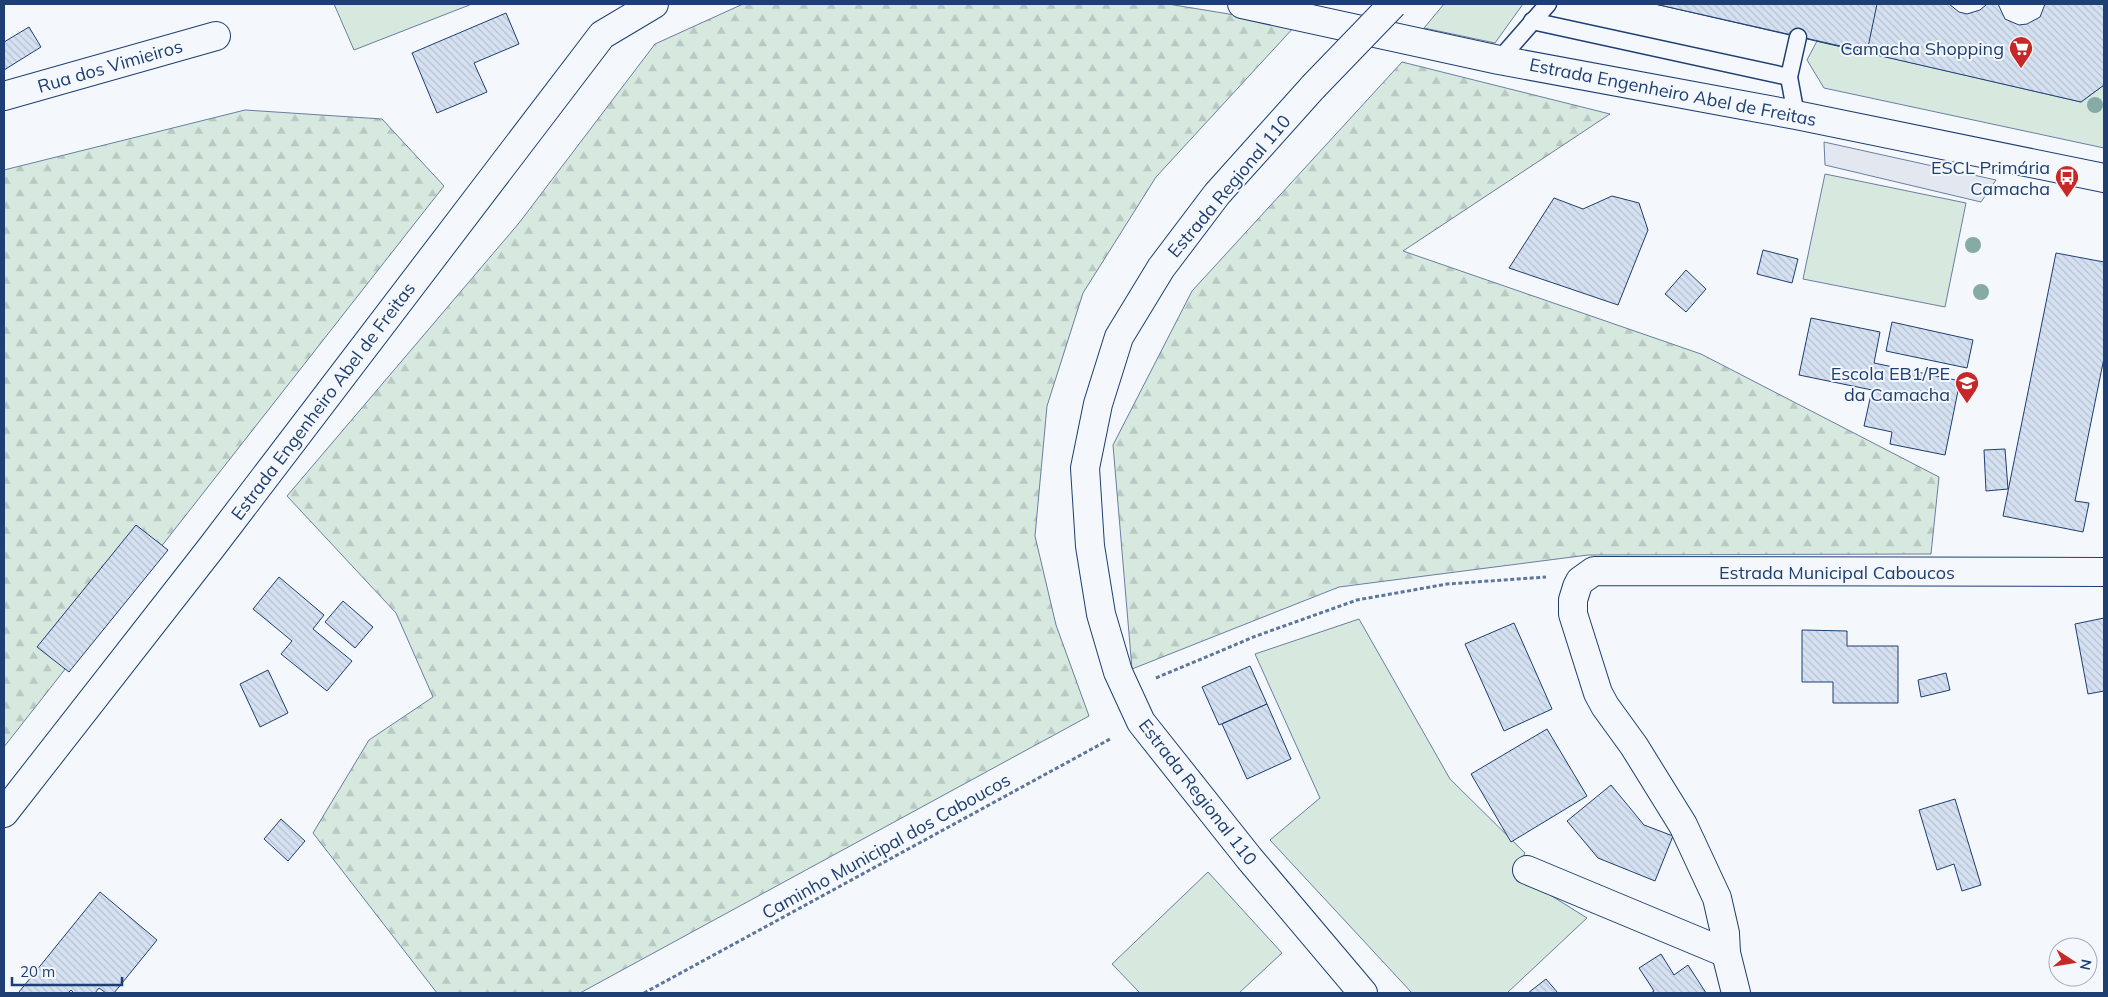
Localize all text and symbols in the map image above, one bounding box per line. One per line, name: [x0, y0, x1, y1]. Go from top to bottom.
street label: Rua dos Vimieiros: [35, 34, 185, 98]
supermarket icon: Camacha Shopping: [2008, 35, 2034, 69]
place label: Camacha Shopping: [1840, 37, 2004, 60]
street label: Estrada Engenheiro Abel de Freitas: [1527, 53, 1819, 131]
street label: Estrada Regional 110: [1163, 110, 1295, 262]
place label: ESCL Primária Camacha: [1931, 156, 2050, 200]
bus stop icon: ESCL Primária Camacha: [2054, 164, 2080, 198]
street label: Estrada Engenheiro Abel de Freitas: [226, 277, 420, 525]
place label: Escola EB1/PE da Camacha: [1831, 362, 1950, 406]
school or university icon: Escola EB1/PE da Camacha: [1954, 370, 1980, 404]
street label: Estrada Municipal Caboucos: [1719, 561, 1955, 584]
street label: Estrada Regional 110: [1134, 714, 1262, 870]
street label: Caminho Municipal dos Caboucos: [758, 768, 1014, 924]
north arrow: [2048, 937, 2098, 987]
scale bar: [12, 954, 122, 986]
text: N: [2076, 958, 2096, 972]
text: 20 m: [20, 962, 55, 981]

